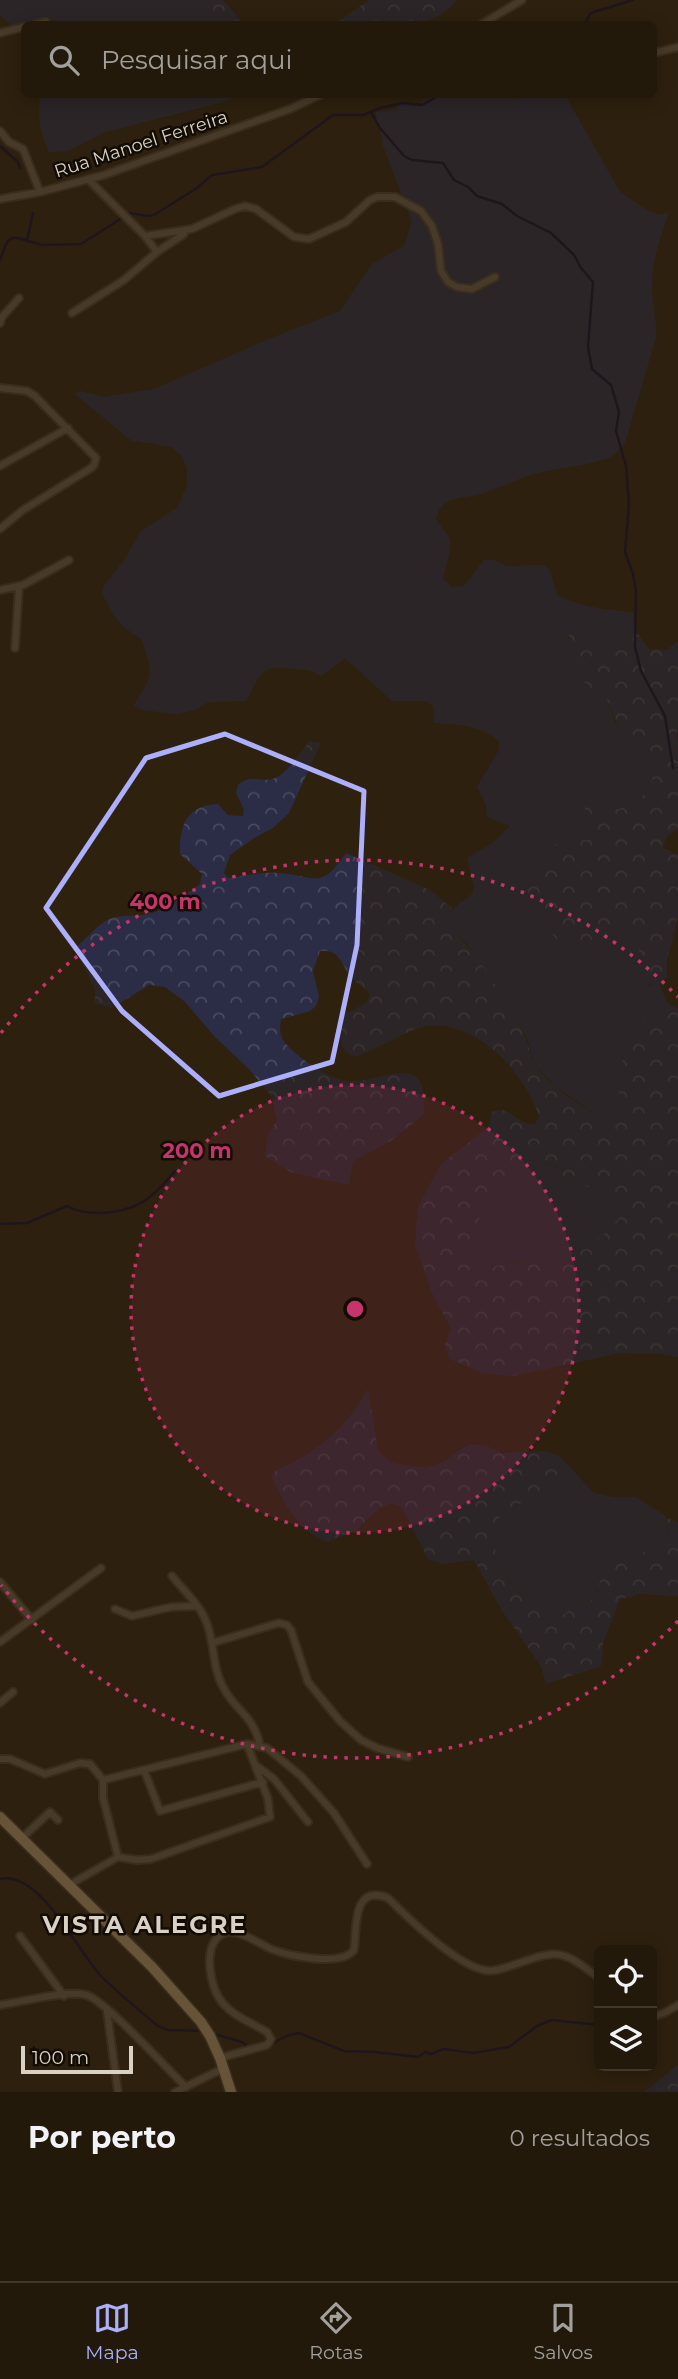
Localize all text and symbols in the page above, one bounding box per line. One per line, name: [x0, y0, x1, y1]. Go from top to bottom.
search box: [21, 21, 657, 98]
icon: search: [45, 41, 83, 79]
text: Pesquisar aqui: [101, 44, 293, 76]
street label: Rua Manoel Ferreira: [52, 106, 230, 182]
text: 400 m: [130, 889, 200, 914]
text: 200 m: [163, 1138, 231, 1163]
centre of rings: [343, 1297, 367, 1321]
district label: VISTA ALEGRE: [42, 1910, 247, 1939]
map controls: [594, 1945, 657, 2071]
button: locate: [594, 1945, 657, 2008]
button: layers: [594, 2008, 657, 2071]
scale bar: [21, 2043, 133, 2075]
text: 100 m: [32, 2046, 89, 2069]
text: Por perto: [28, 2119, 176, 2156]
text: 0 resultados: [510, 2124, 650, 2152]
tab: Mapa: [85, 2299, 139, 2364]
tab: Rotas: [309, 2299, 363, 2364]
tab: Salvos: [533, 2299, 593, 2364]

